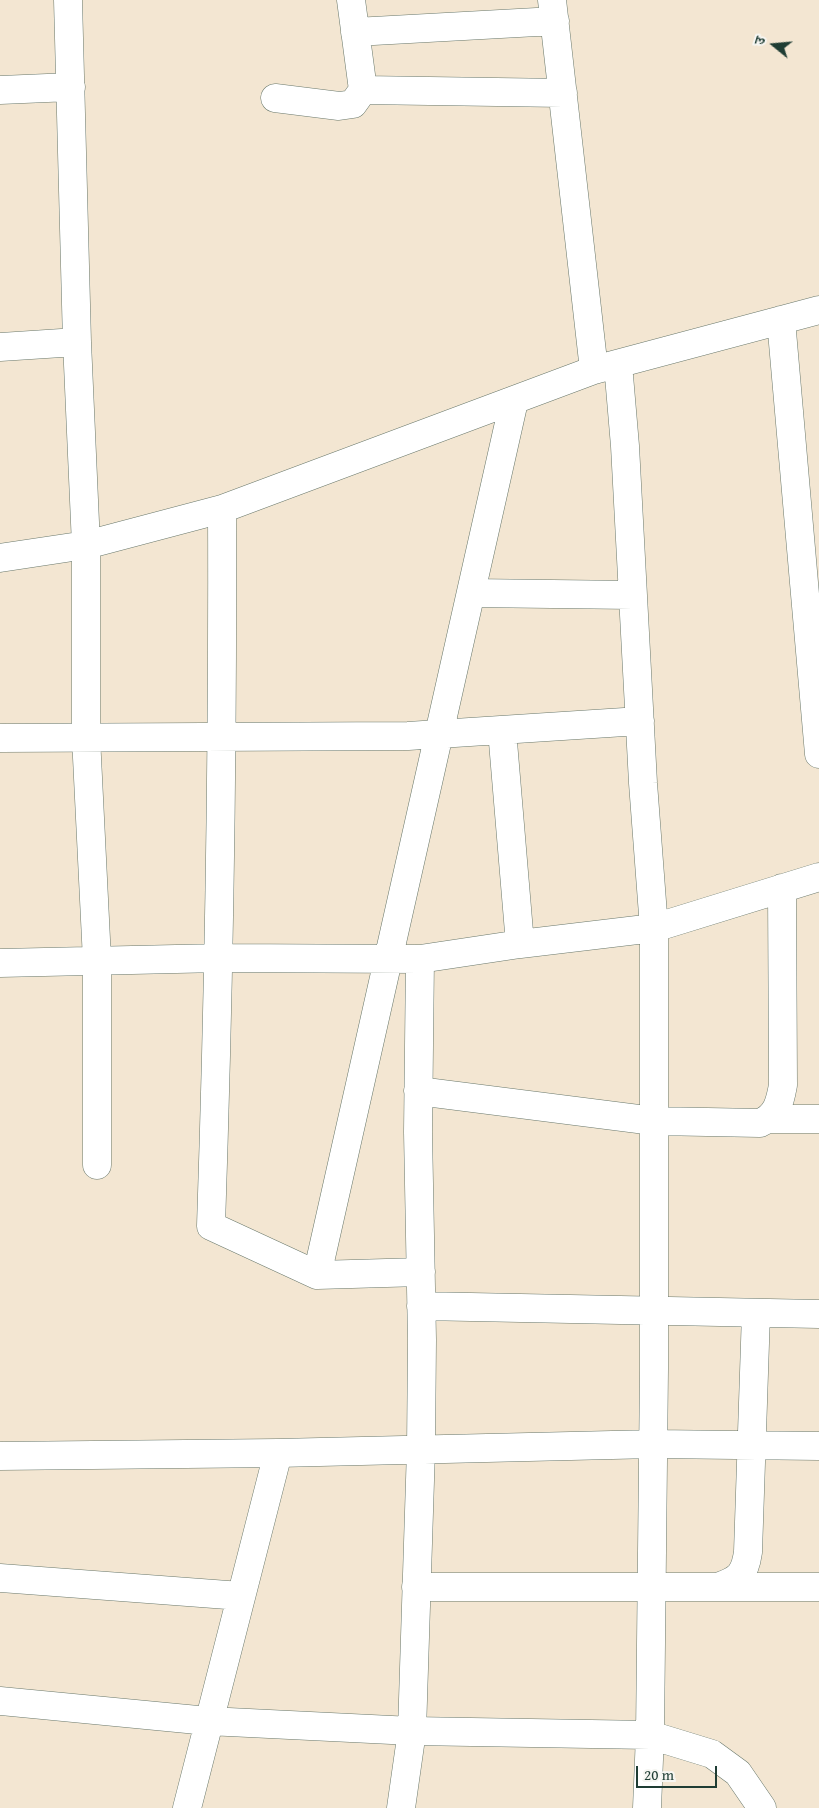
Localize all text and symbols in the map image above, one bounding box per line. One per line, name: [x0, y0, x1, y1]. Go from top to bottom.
north arrow: [749, 20, 799, 70]
text: उ: [749, 34, 770, 47]
scale bar: [639, 1756, 720, 1788]
text: 20 m: [644, 1764, 674, 1785]

